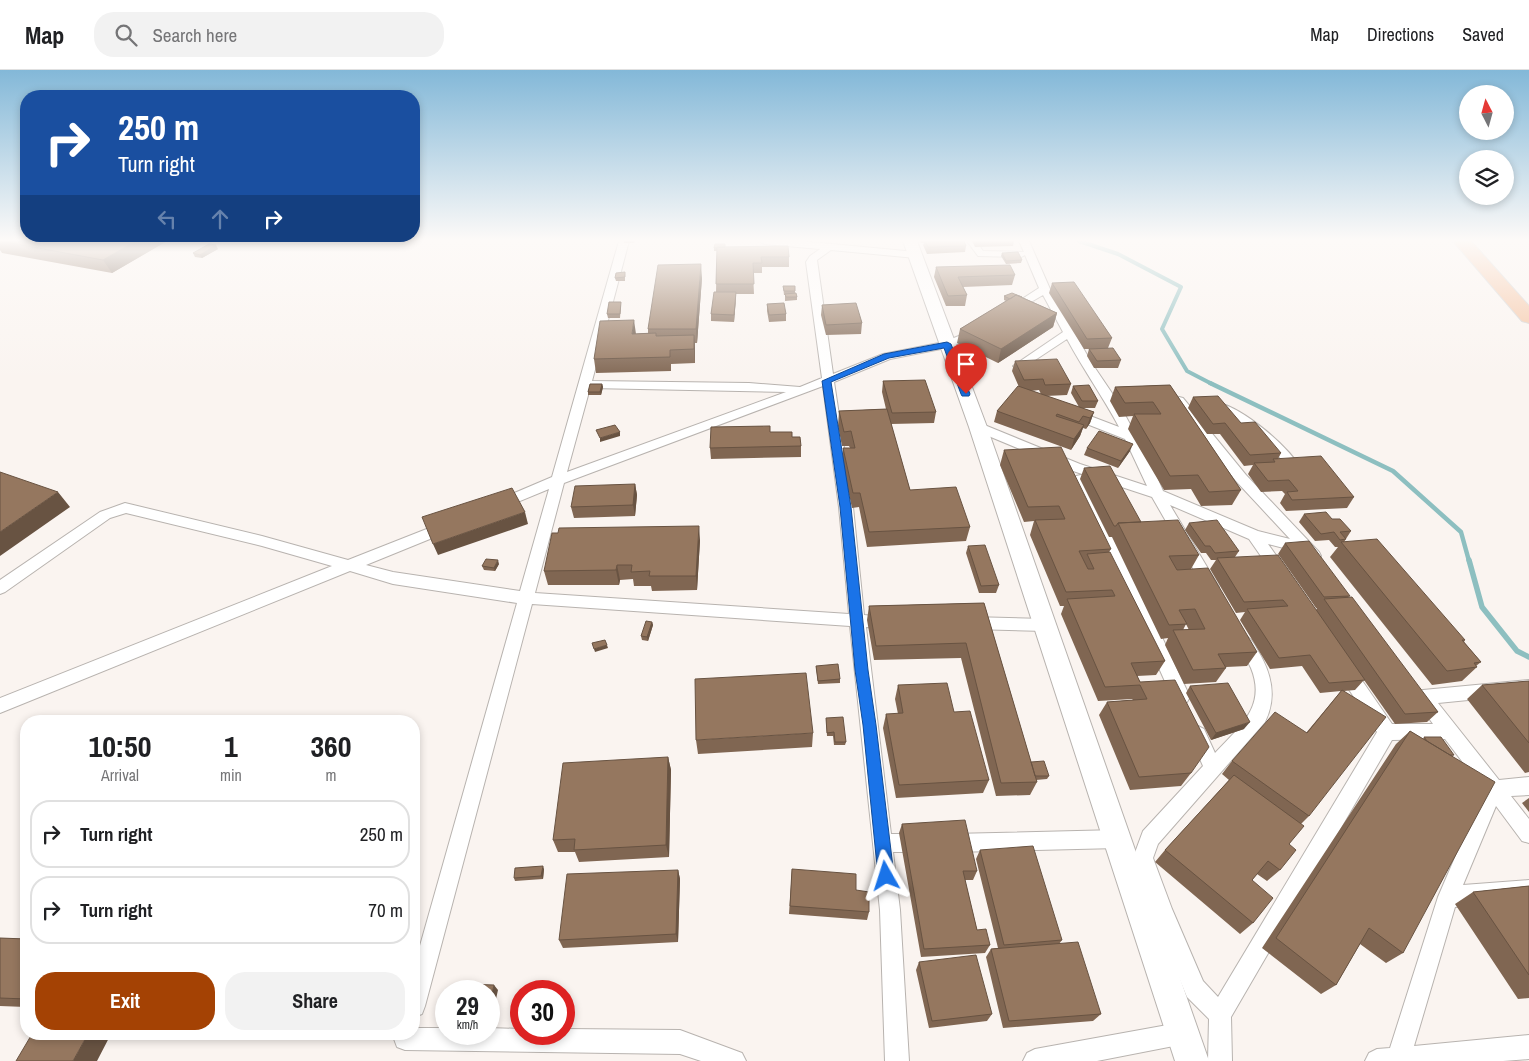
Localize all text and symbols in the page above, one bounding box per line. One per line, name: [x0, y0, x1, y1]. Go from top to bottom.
search box: [94, 12, 444, 57]
text: Map: [25, 19, 64, 51]
icon: search: [112, 21, 140, 49]
text: Search here: [152, 22, 237, 48]
text: Map: [1310, 22, 1339, 47]
text: Directions: [1367, 22, 1434, 47]
text: Saved: [1462, 22, 1504, 47]
north arrow: [1459, 85, 1514, 140]
map controls: [1459, 85, 1514, 205]
text: 250 m: [118, 104, 199, 151]
icon: right: [35, 110, 100, 175]
text: Turn right: [118, 149, 195, 179]
button: layers: [1459, 150, 1514, 205]
icon: left: [153, 205, 181, 233]
icon: ahead: [206, 205, 234, 233]
icon: right: [259, 205, 287, 233]
pin: [945, 343, 987, 394]
icon: arrive: [952, 350, 980, 378]
text: 10:50: [89, 726, 151, 766]
text: 1: [224, 726, 238, 766]
text: 360: [310, 726, 351, 766]
text: Arrival: [101, 764, 139, 786]
text: min: [220, 764, 242, 786]
text: m: [325, 764, 336, 786]
icon: right: [37, 820, 65, 848]
text: Turn right: [80, 821, 152, 847]
text: 250 m: [360, 821, 403, 847]
position arrow: [859, 849, 911, 901]
icon: right: [37, 896, 65, 924]
text: Turn right: [80, 897, 152, 923]
text: 70 m: [368, 897, 403, 923]
button: Exit: [35, 972, 215, 1030]
button: Share: [225, 972, 405, 1030]
speed limit sign: 30: [510, 980, 575, 1045]
text: 29: [456, 989, 479, 1023]
text: km/h: [457, 1017, 478, 1033]

